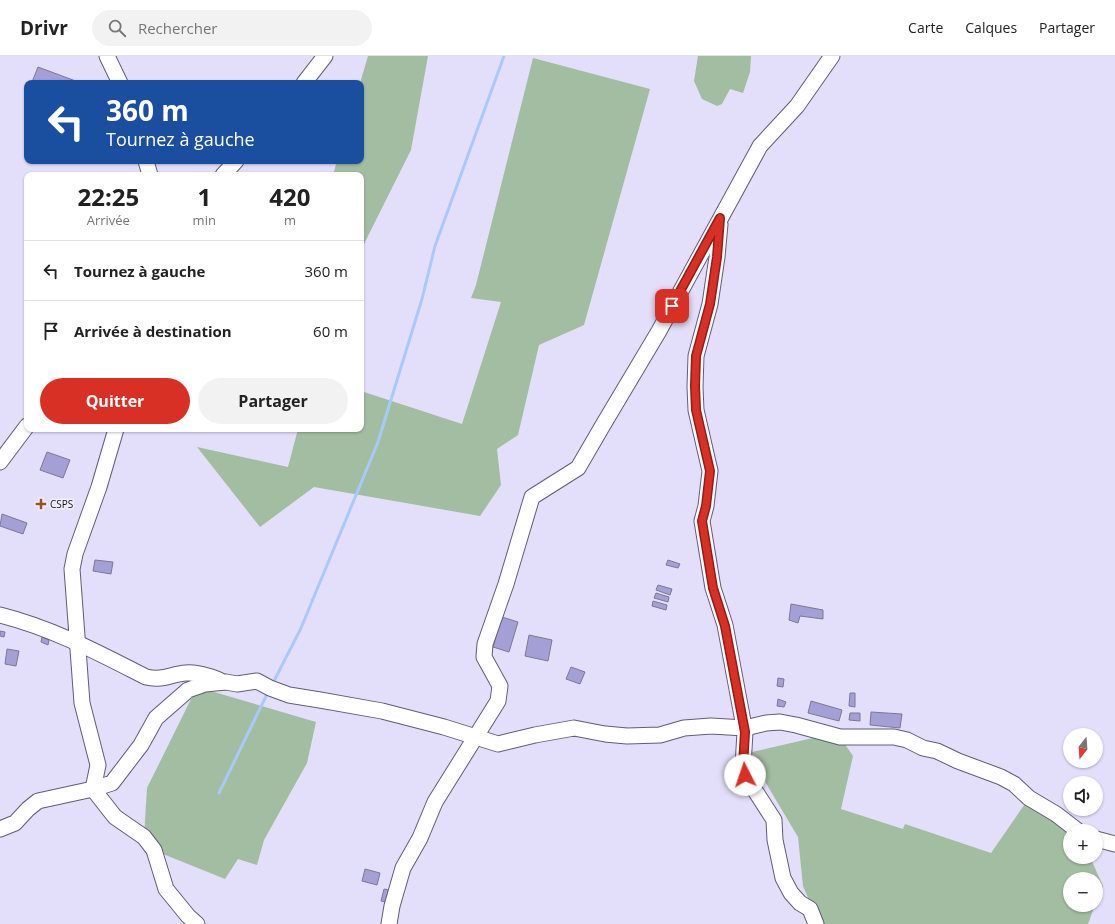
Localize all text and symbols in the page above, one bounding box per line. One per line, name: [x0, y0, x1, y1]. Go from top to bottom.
search box: [92, 10, 372, 46]
text: Drivr: [20, 15, 68, 41]
icon: search: [106, 17, 128, 39]
text: Rechercher: [138, 18, 218, 38]
text: Carte: [908, 18, 943, 37]
text: Calques: [965, 18, 1017, 37]
text: Partager: [1039, 18, 1095, 37]
text: 360 m: [106, 91, 189, 129]
icon: left: [40, 96, 92, 148]
text: Tournez à gauche: [106, 127, 255, 151]
text: 22:25: [77, 180, 139, 213]
text: 1: [197, 180, 211, 213]
text: 420: [269, 180, 311, 213]
text: Arrivée: [87, 211, 130, 229]
text: min: [193, 211, 216, 229]
text: m: [284, 211, 296, 229]
icon: left: [40, 260, 62, 282]
text: Tournez à gauche: [74, 261, 205, 281]
text: 360 m: [304, 261, 348, 281]
pin: [655, 289, 689, 323]
icon: arrive: [661, 295, 683, 317]
icon: arrive: [40, 320, 62, 342]
text: Arrivée à destination: [74, 321, 232, 341]
text: 60 m: [313, 321, 348, 341]
button: Quitter: [40, 378, 190, 424]
button: Partager: [198, 378, 348, 424]
place label: CSPS: [50, 497, 73, 511]
marker: CSPS: [35, 498, 47, 510]
north arrow: [1063, 728, 1103, 768]
map controls: [1063, 728, 1103, 912]
position arrow: [724, 754, 766, 796]
button: sound: [1063, 776, 1103, 816]
button: +: [1063, 824, 1103, 864]
button: −: [1063, 872, 1103, 912]

